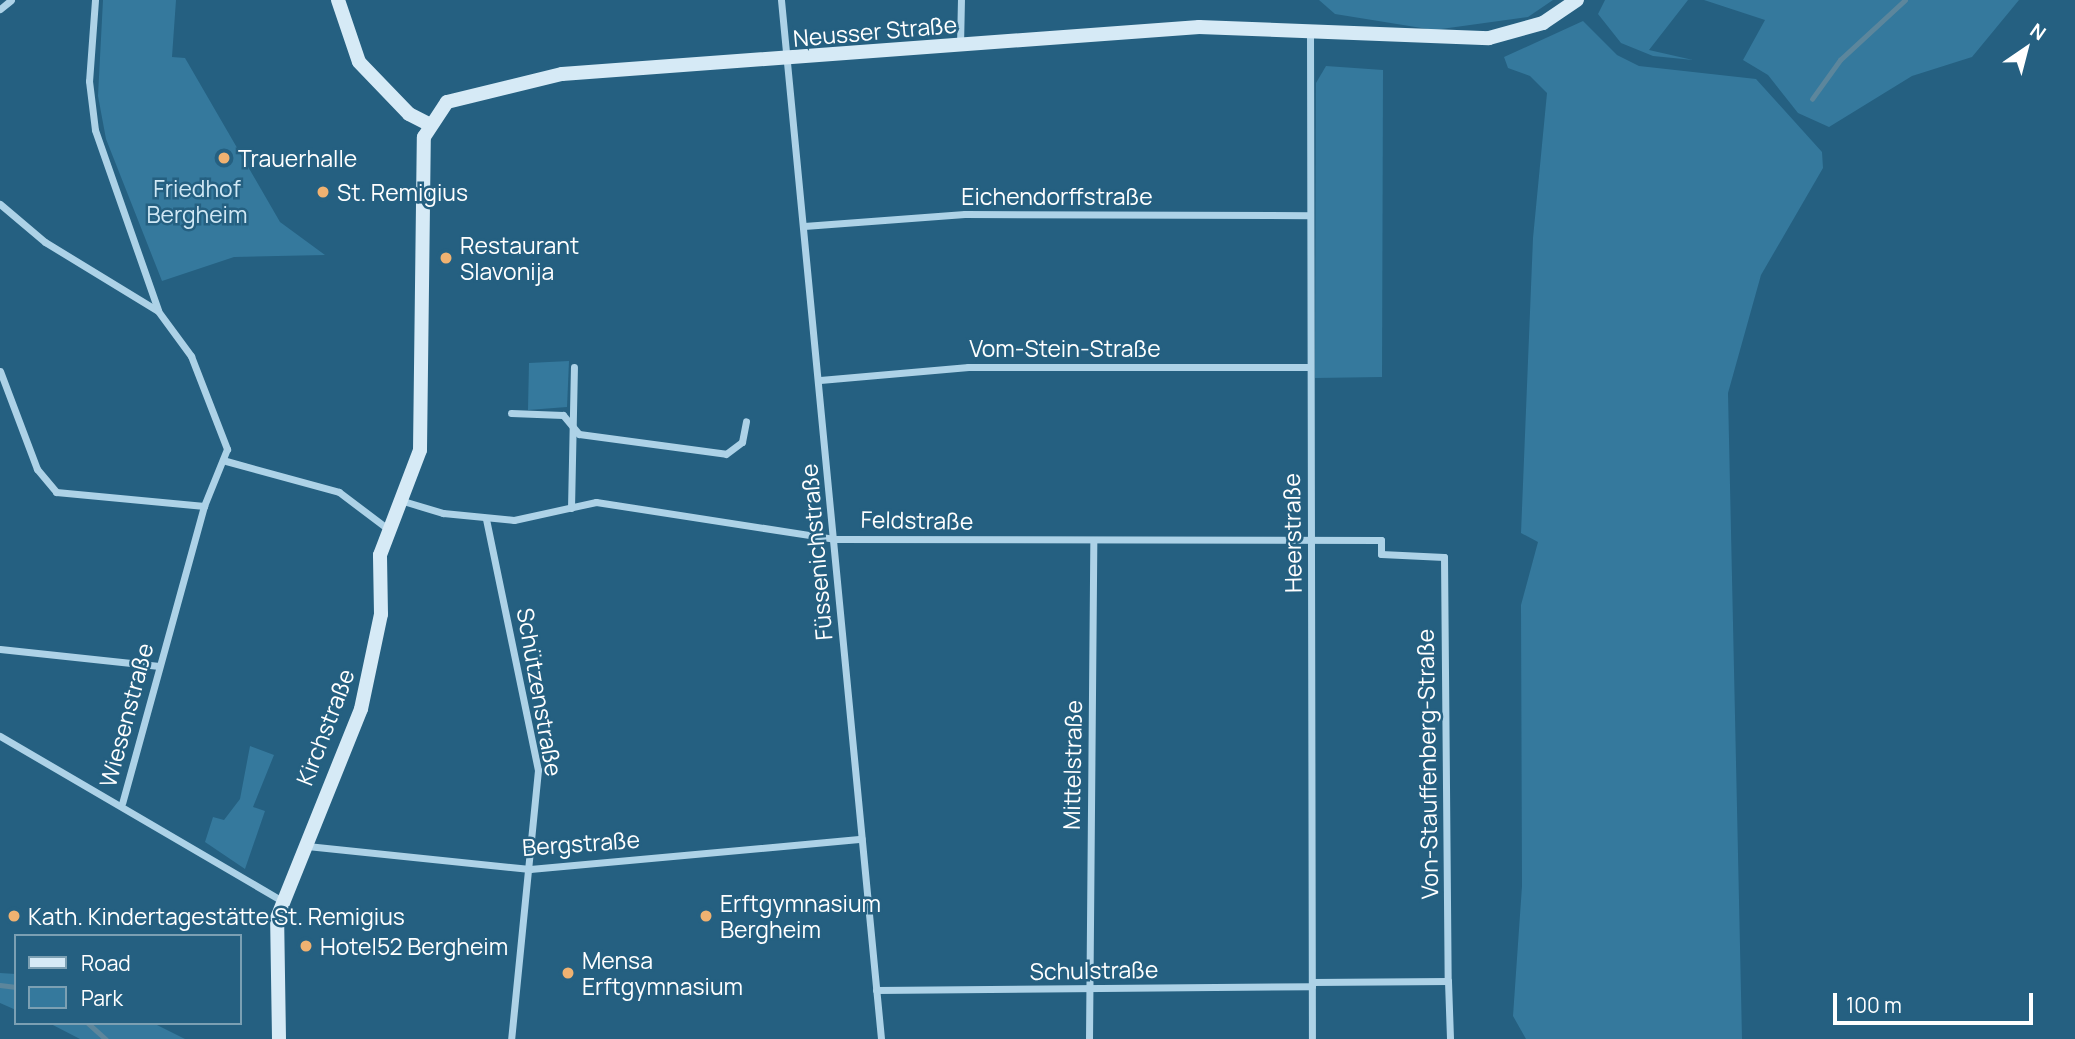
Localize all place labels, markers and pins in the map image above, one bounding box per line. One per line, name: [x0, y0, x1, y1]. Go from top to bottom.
place label: Trauerhalle: [238, 144, 357, 172]
marker: Trauerhalle: [216, 150, 232, 166]
place label: St. Remigius: [337, 178, 468, 206]
marker: St. Remigius: [315, 184, 331, 200]
place label: Restaurant Slavonija: [460, 231, 579, 285]
marker: Restaurant Slavonija: [438, 250, 454, 266]
place label: Erftgymnasium Bergheim: [720, 889, 881, 943]
place label: Kath. Kindertagestätte St. Remigius: [28, 902, 405, 930]
marker: Kath. Kindertagestätte St. Remigius: [6, 908, 22, 924]
marker: Erftgymnasium Bergheim: [698, 908, 714, 924]
place label: Hotel52 Bergheim: [320, 932, 508, 960]
marker: Hotel52 Bergheim: [298, 938, 314, 954]
place label: Mensa Erftgymnasium: [582, 946, 743, 1000]
marker: Mensa Erftgymnasium: [560, 965, 576, 981]

